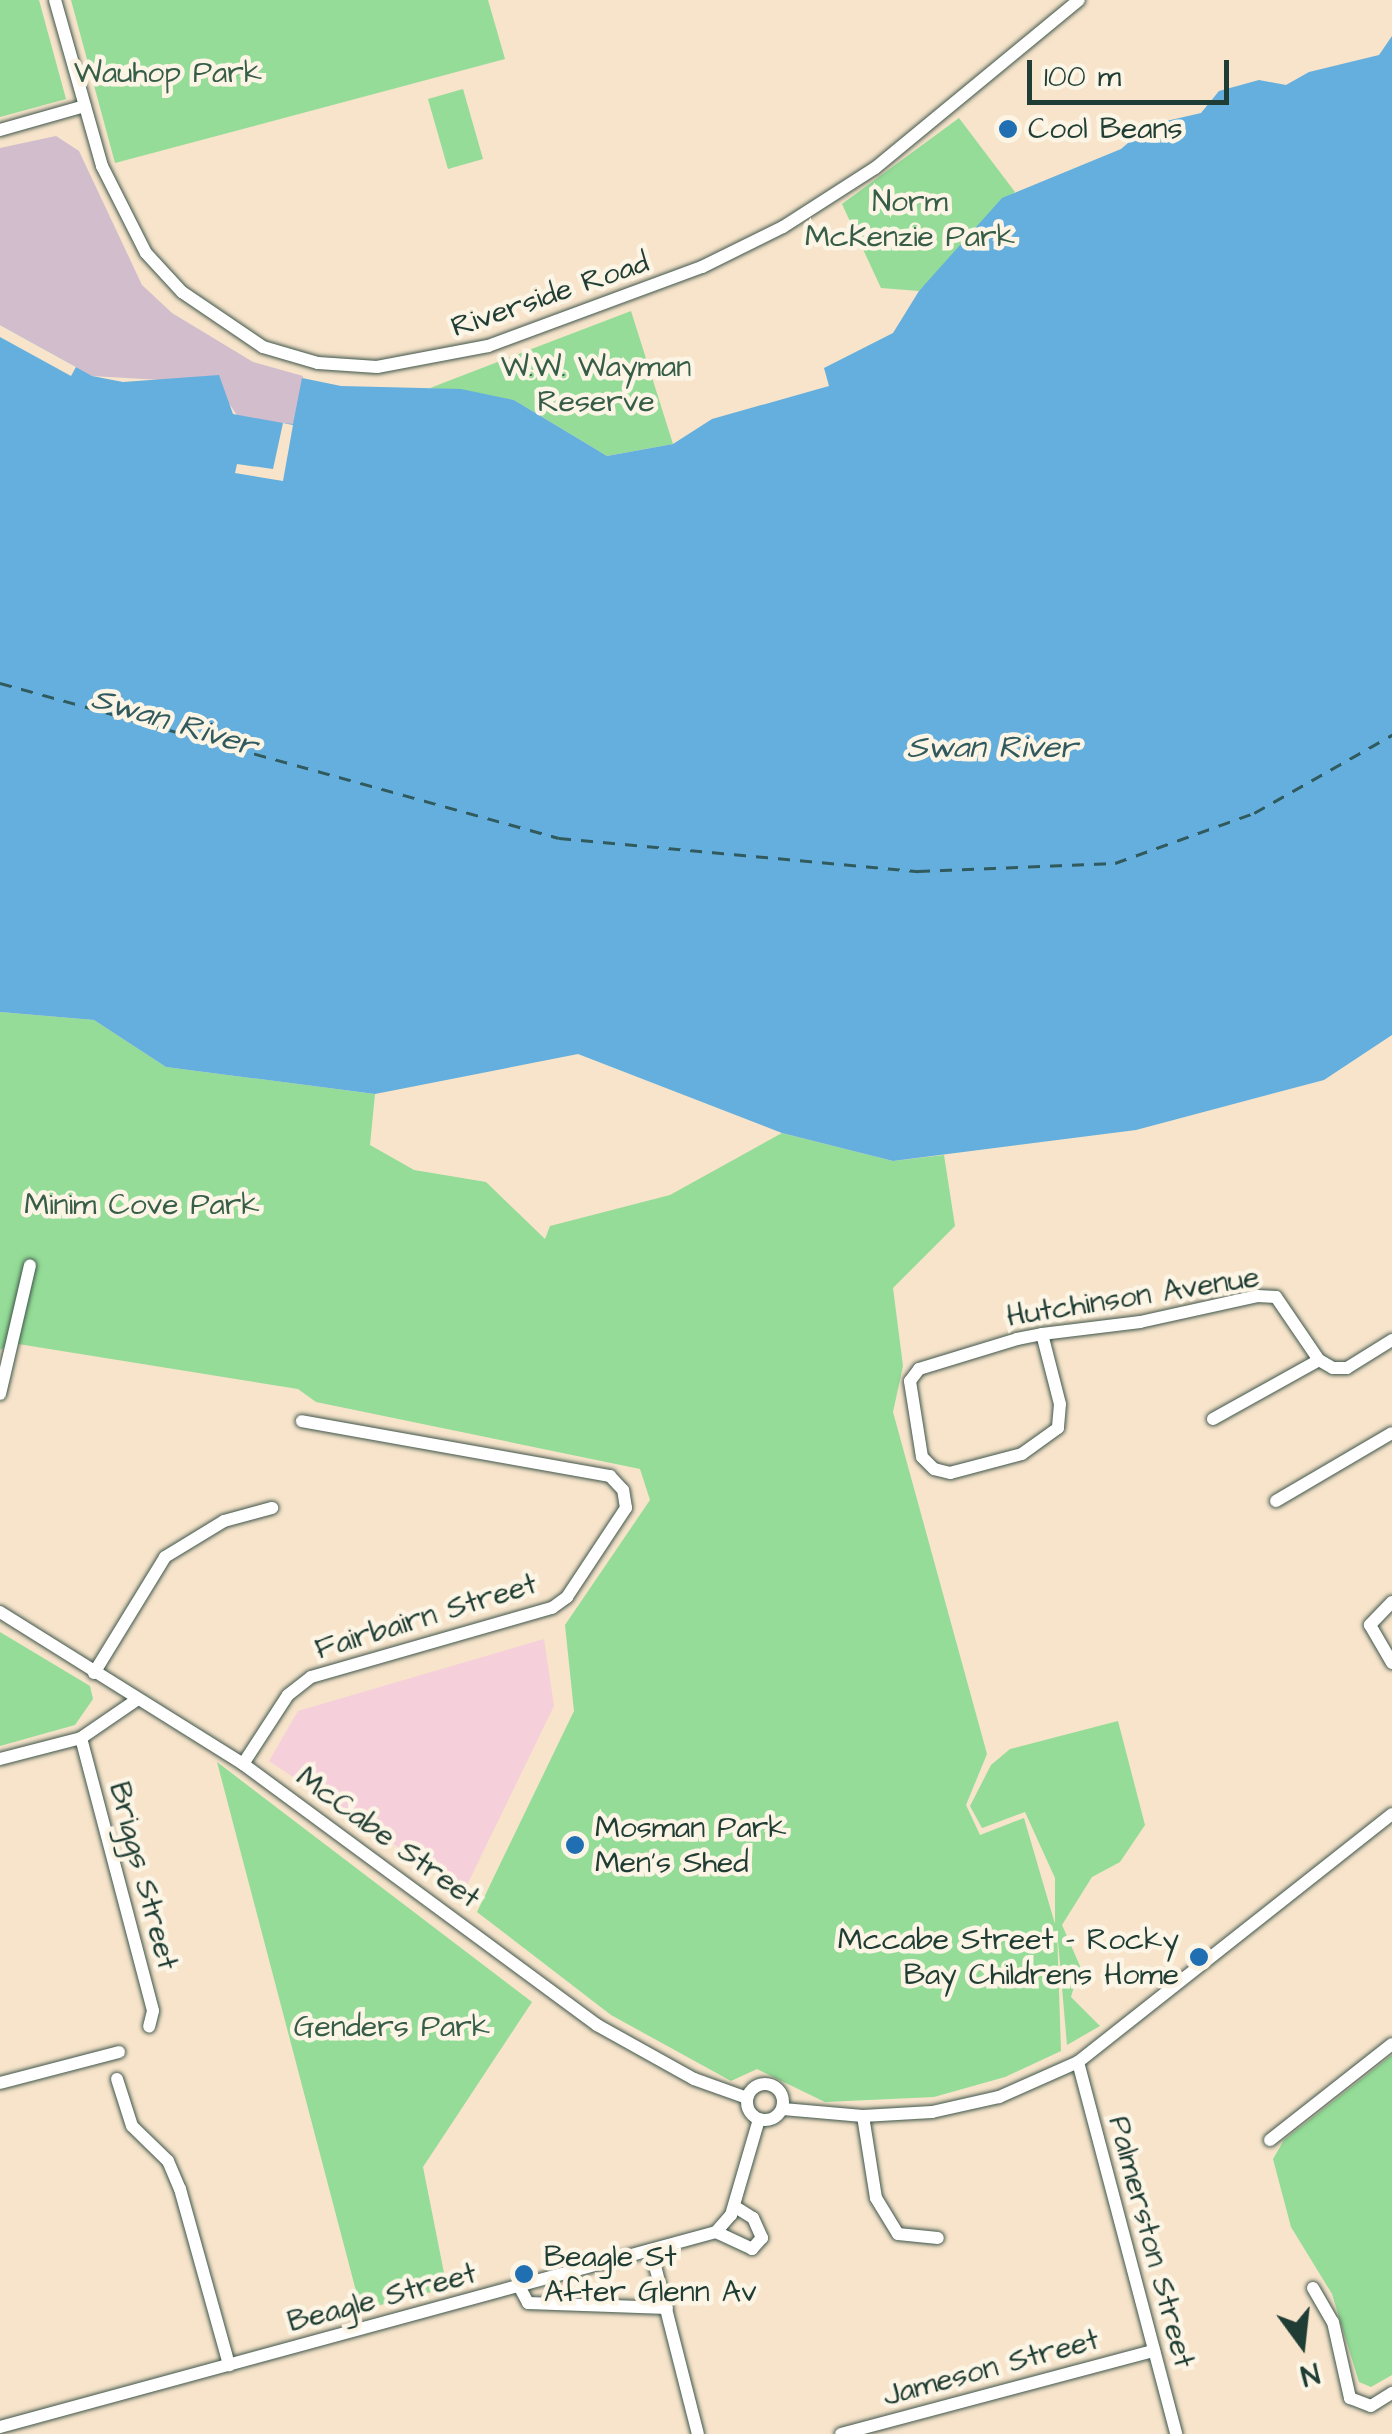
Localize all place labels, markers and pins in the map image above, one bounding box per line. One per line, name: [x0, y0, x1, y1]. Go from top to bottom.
place label: Cool Beans: [1028, 111, 1183, 147]
marker: Cool Beans: [997, 118, 1019, 140]
place label: Mosman Park Men's Shed: [595, 1810, 787, 1880]
marker: Mosman Park Men's Shed: [564, 1834, 586, 1856]
place label: Mccabe Street - Rocky Bay Childrens Home: [838, 1922, 1179, 1992]
marker: Mccabe Street - Rocky Bay Childrens Home: [1188, 1946, 1210, 1968]
place label: Beagle St After Glenn Av: [544, 2239, 756, 2310]
marker: Beagle St After Glenn Av: [513, 2263, 535, 2285]

